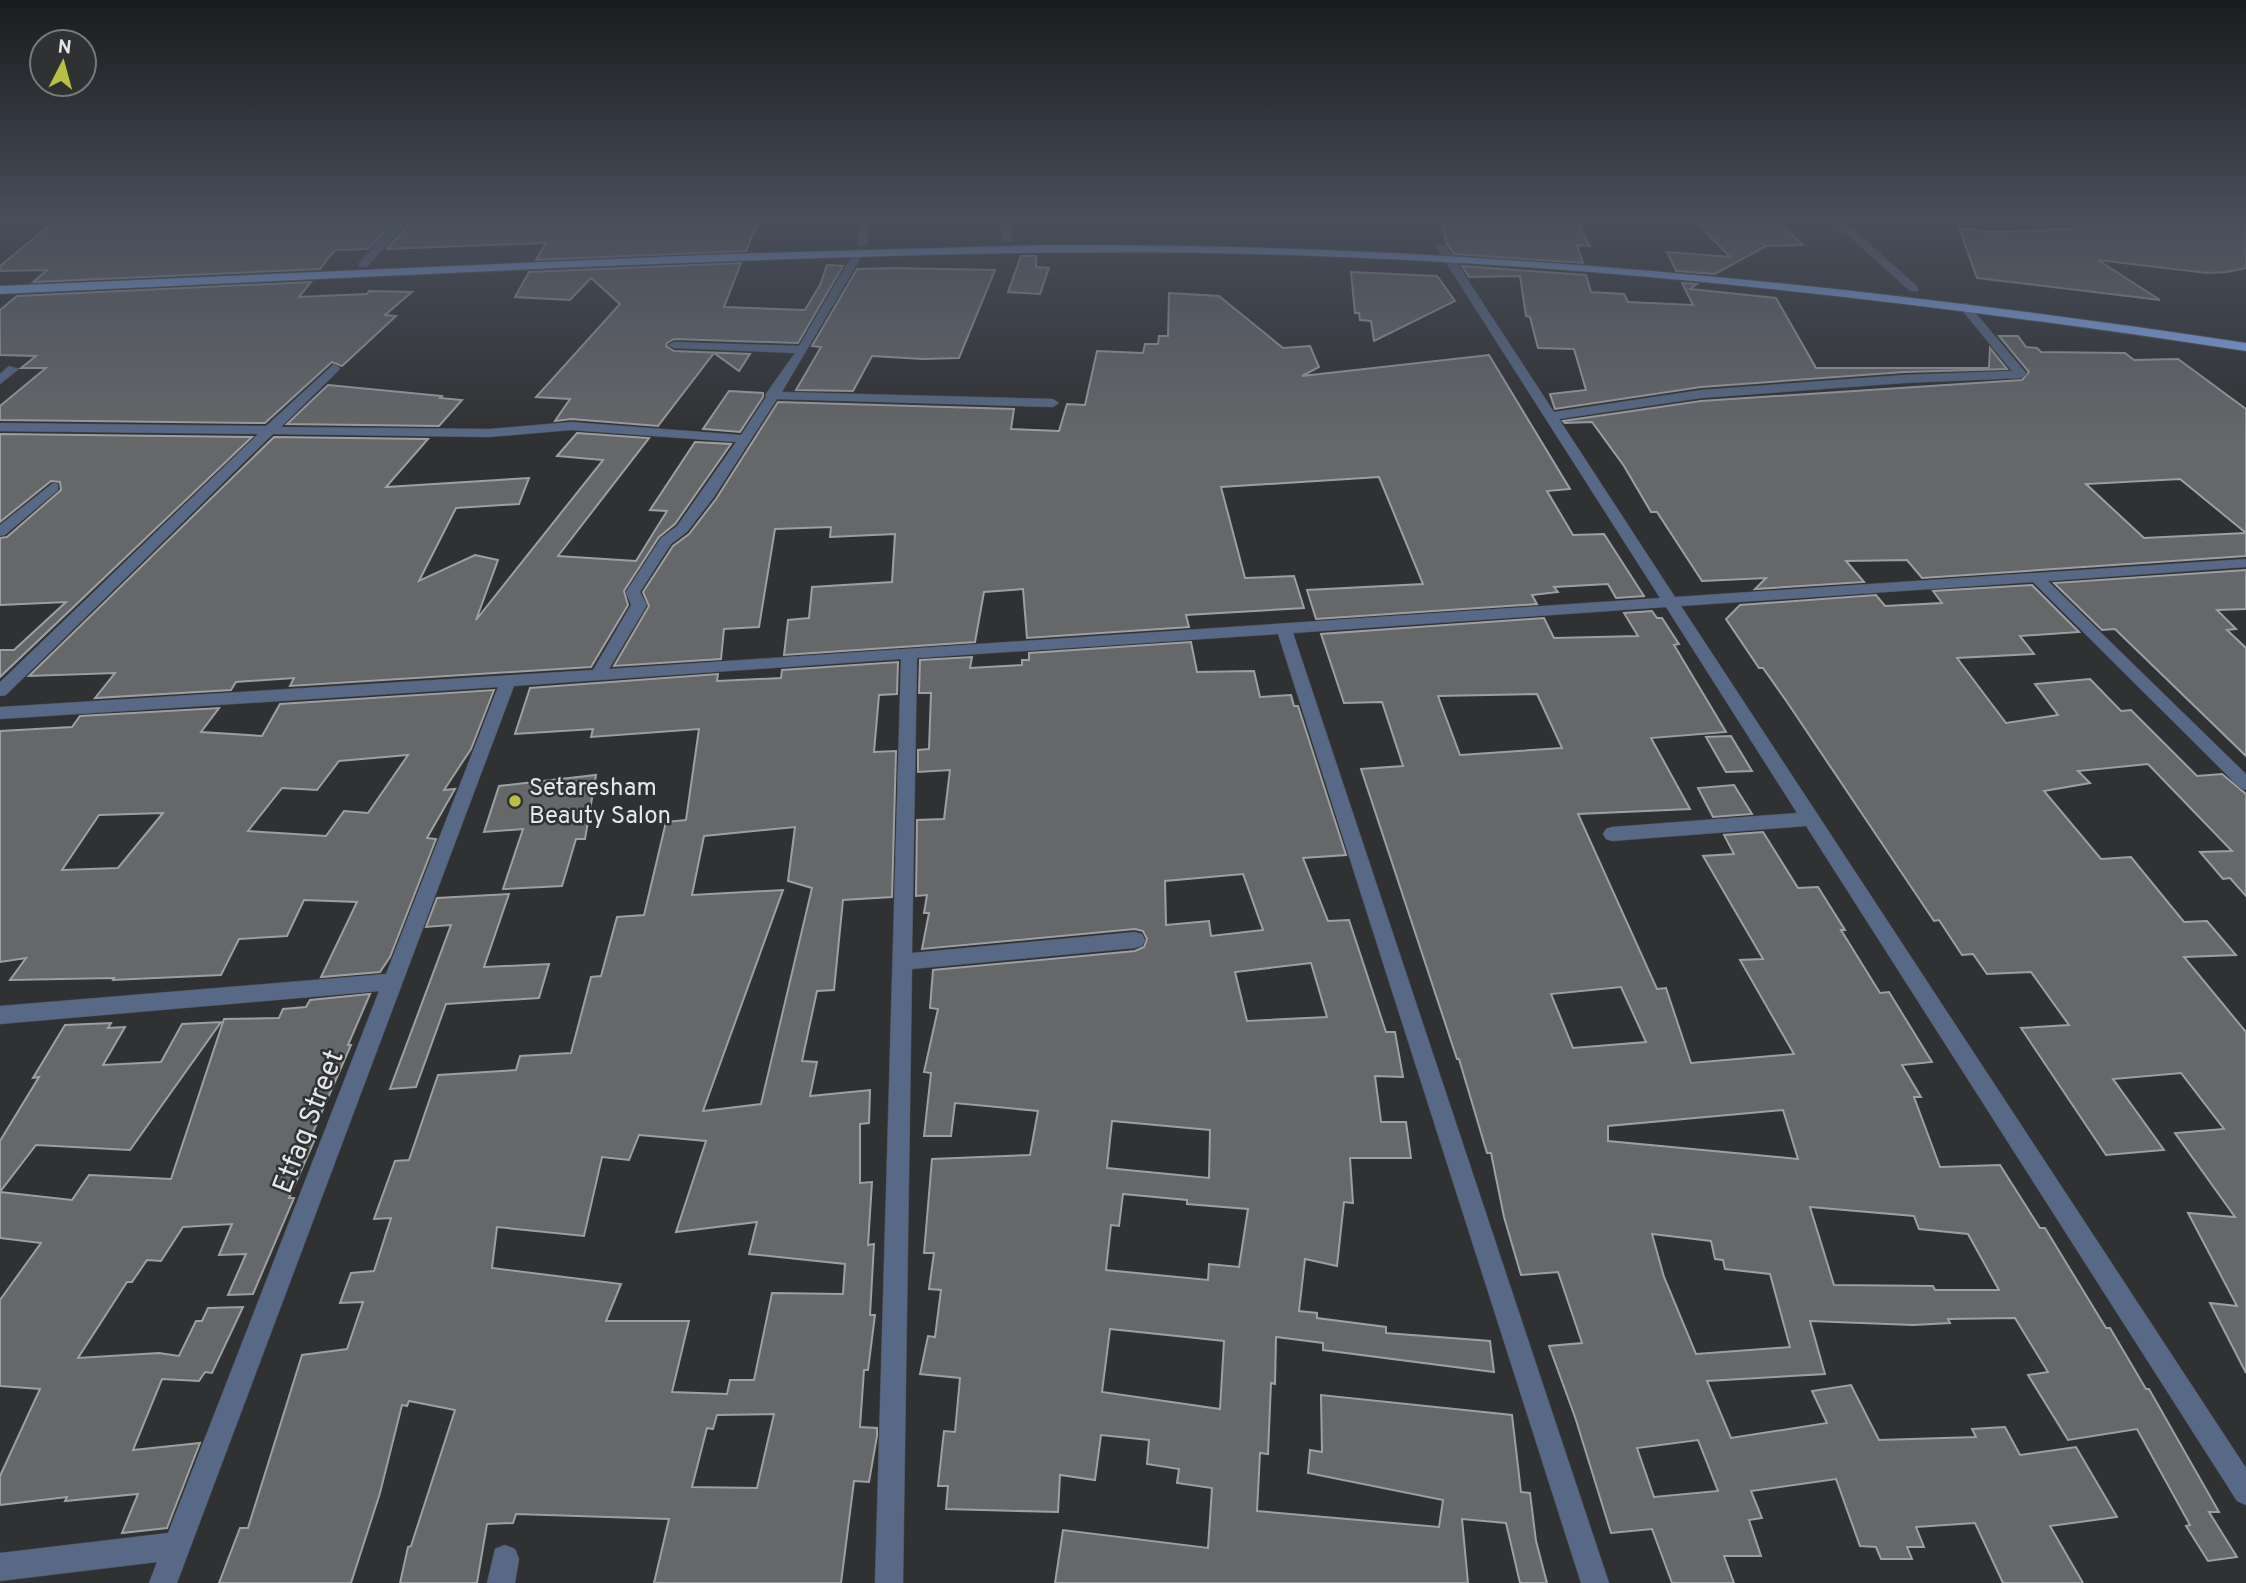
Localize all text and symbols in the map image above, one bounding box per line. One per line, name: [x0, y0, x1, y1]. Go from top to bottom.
north arrow: [28, 28, 98, 98]
text: N: [57, 35, 73, 61]
place label: Setaresham Beauty Salon: [529, 774, 671, 832]
marker: Setaresham Beauty Salon: [507, 793, 523, 809]
street label: Etfaq Street: [266, 1045, 354, 1199]

